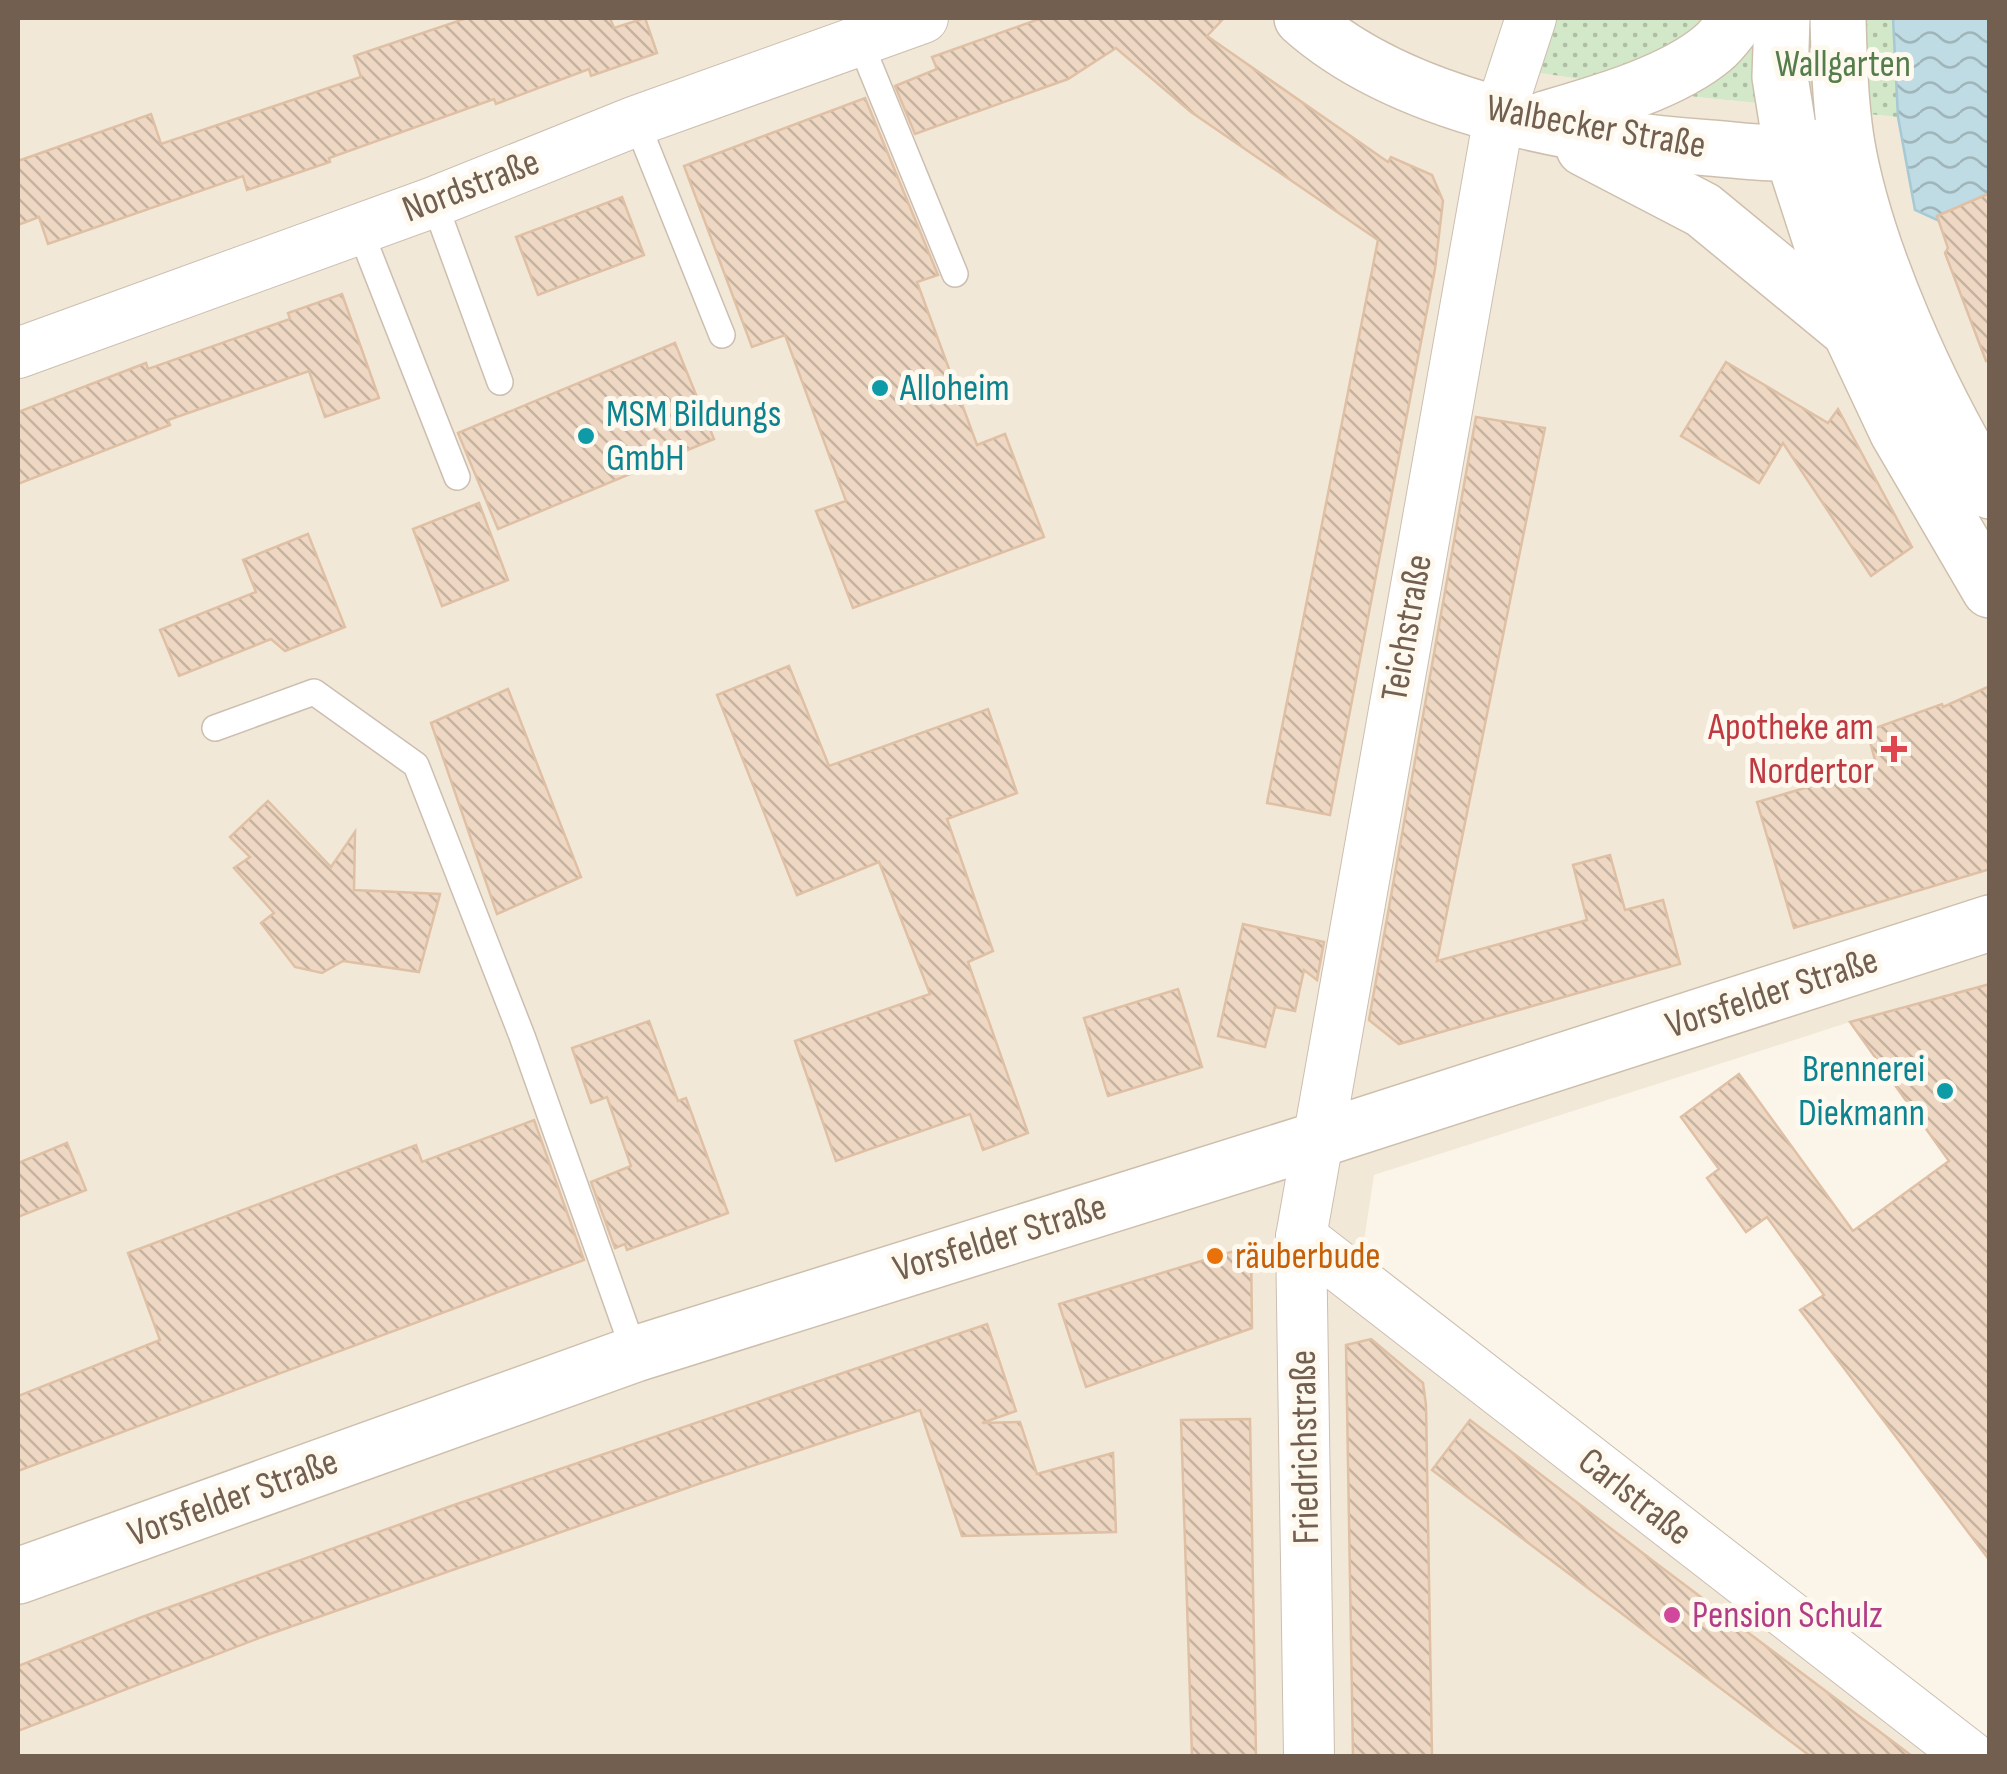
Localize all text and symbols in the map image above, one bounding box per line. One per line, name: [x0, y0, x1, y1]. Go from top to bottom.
park label: Wallgarten: [1775, 42, 1911, 87]
street label: Walbecker Straße: [1483, 86, 1709, 168]
street label: Nordstraße: [396, 139, 546, 233]
place label: Alloheim: [899, 366, 1010, 411]
marker: Alloheim: [869, 377, 891, 399]
place label: MSM Bildungs GmbH: [606, 392, 781, 481]
marker: MSM Bildungs GmbH: [575, 425, 597, 447]
street label: Teichstraße: [1372, 551, 1442, 705]
place label: Apotheke am Nordertor: [1707, 705, 1874, 794]
marker: Apotheke am Nordertor: [1883, 738, 1905, 760]
street label: Vorsfelder Straße: [1660, 938, 1884, 1048]
place label: Brennerei Diekmann: [1798, 1047, 1925, 1136]
marker: Brennerei Diekmann: [1934, 1080, 1956, 1102]
street label: Vorsfelder Straße: [888, 1184, 1112, 1292]
place label: räuberbude: [1235, 1234, 1381, 1279]
marker: räuberbude: [1204, 1245, 1226, 1267]
street label: Friedrichstraße: [1281, 1349, 1329, 1545]
street label: Vorsfelder Straße: [122, 1439, 344, 1557]
street label: Carlstraße: [1569, 1439, 1701, 1555]
place label: Pension Schulz: [1692, 1593, 1883, 1638]
marker: Pension Schulz: [1661, 1604, 1683, 1626]

